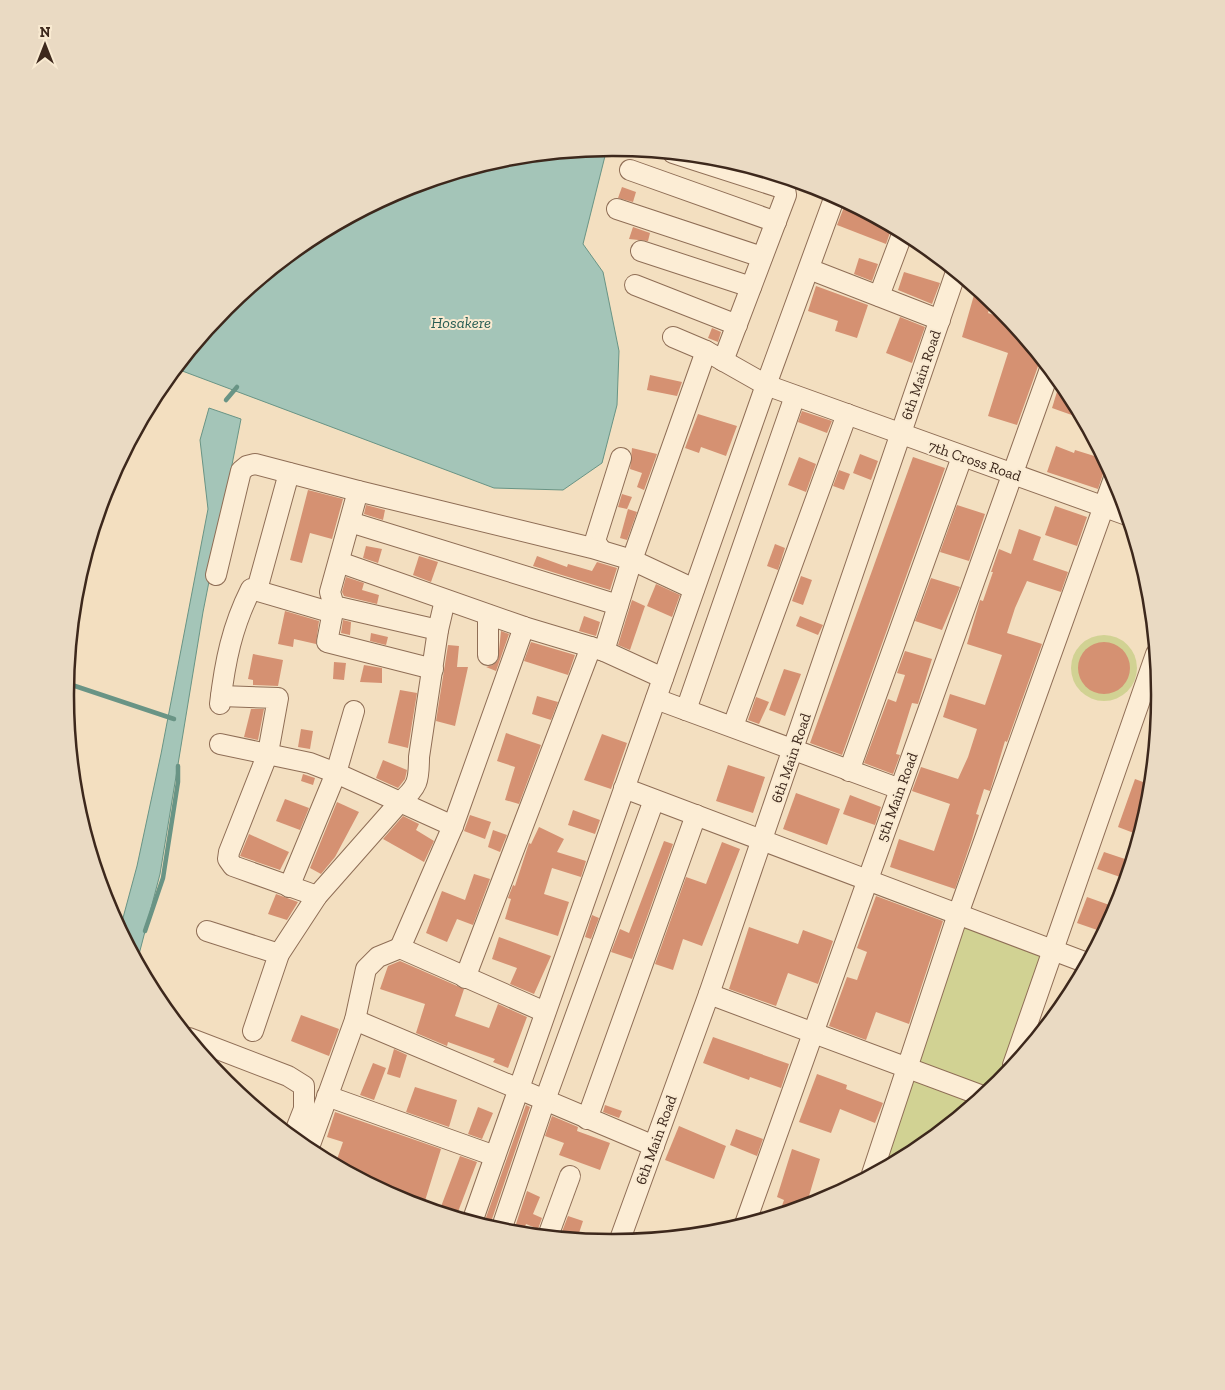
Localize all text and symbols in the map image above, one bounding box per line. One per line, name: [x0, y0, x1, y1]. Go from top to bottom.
north arrow: [20, 20, 70, 70]
text: N: [40, 24, 51, 41]
water label: Hosakere: [431, 313, 491, 332]
street label: 6th Main Road: [897, 327, 945, 422]
street label: 7th Cross Road: [926, 437, 1024, 486]
street label: 6th Main Road: [767, 710, 815, 805]
street label: 5th Main Road: [873, 749, 922, 844]
street label: 6th Main Road: [631, 1092, 681, 1187]

